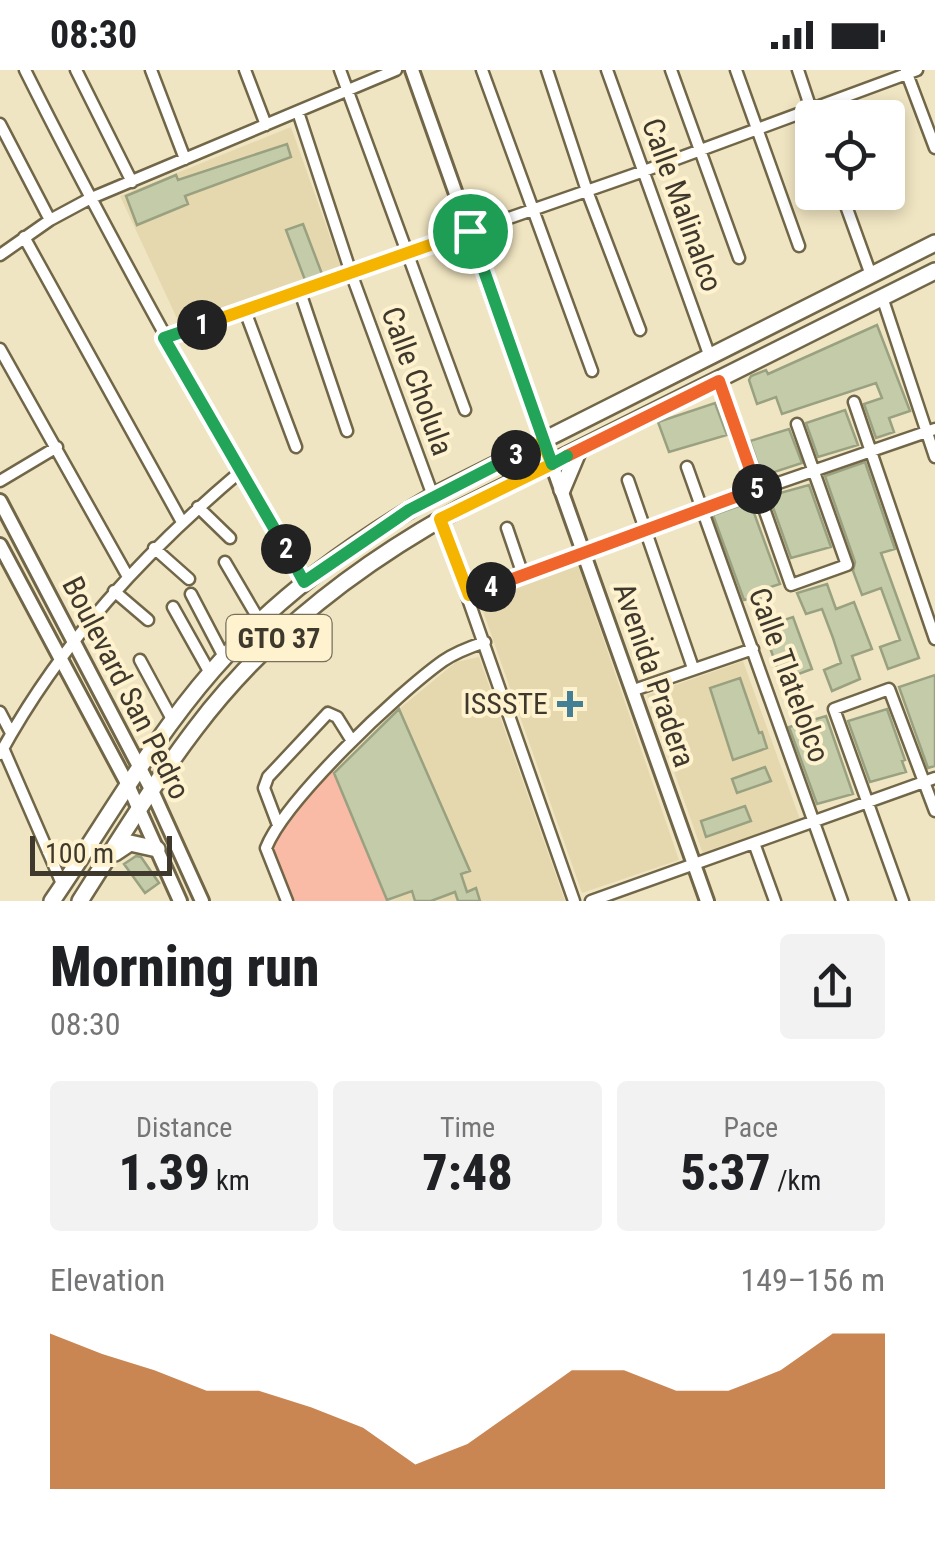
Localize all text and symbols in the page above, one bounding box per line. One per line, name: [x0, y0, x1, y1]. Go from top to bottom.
text: 08:30: [50, 13, 137, 57]
map controls: [795, 100, 905, 210]
button: locate: [795, 100, 905, 210]
street label: Calle Malinalco: [635, 114, 730, 296]
pin: [428, 189, 513, 274]
icon: arrive: [443, 204, 498, 259]
pin: 1: [177, 300, 227, 350]
street label: Calle Cholula: [374, 302, 460, 460]
text: 1: [195, 308, 209, 341]
pin: 3: [491, 430, 541, 480]
text: 3: [509, 438, 523, 471]
pin: 5: [732, 464, 782, 514]
text: 5: [750, 472, 764, 505]
pin: 2: [261, 524, 311, 574]
text: 2: [279, 532, 293, 565]
pin: 4: [466, 562, 516, 612]
text: 4: [484, 570, 498, 603]
street label: Boulevard San Pedro: [55, 571, 198, 805]
street label: Avenida Pradera: [607, 578, 702, 771]
street label: Calle Tlatelolco: [742, 583, 837, 767]
road number: GTO 37: [226, 615, 332, 661]
place label: ISSSTE: [463, 686, 548, 721]
marker: ISSSTE: [557, 691, 583, 717]
scale bar: [30, 831, 172, 876]
text: 100 m: [45, 837, 114, 870]
button: share: [780, 934, 885, 1039]
text: Morning run: [50, 935, 319, 999]
text: 08:30: [50, 1005, 121, 1043]
text: Distance: [136, 1111, 232, 1144]
text: Time: [440, 1111, 495, 1144]
text: Pace: [723, 1111, 778, 1144]
text: 1.39: [119, 1144, 210, 1202]
text: 7:48: [422, 1144, 513, 1202]
text: 5:37: [680, 1144, 771, 1202]
text: km: [210, 1164, 250, 1197]
text: /km: [771, 1164, 821, 1197]
text: Elevation: [50, 1261, 165, 1299]
text: 149–156 m: [740, 1261, 885, 1299]

